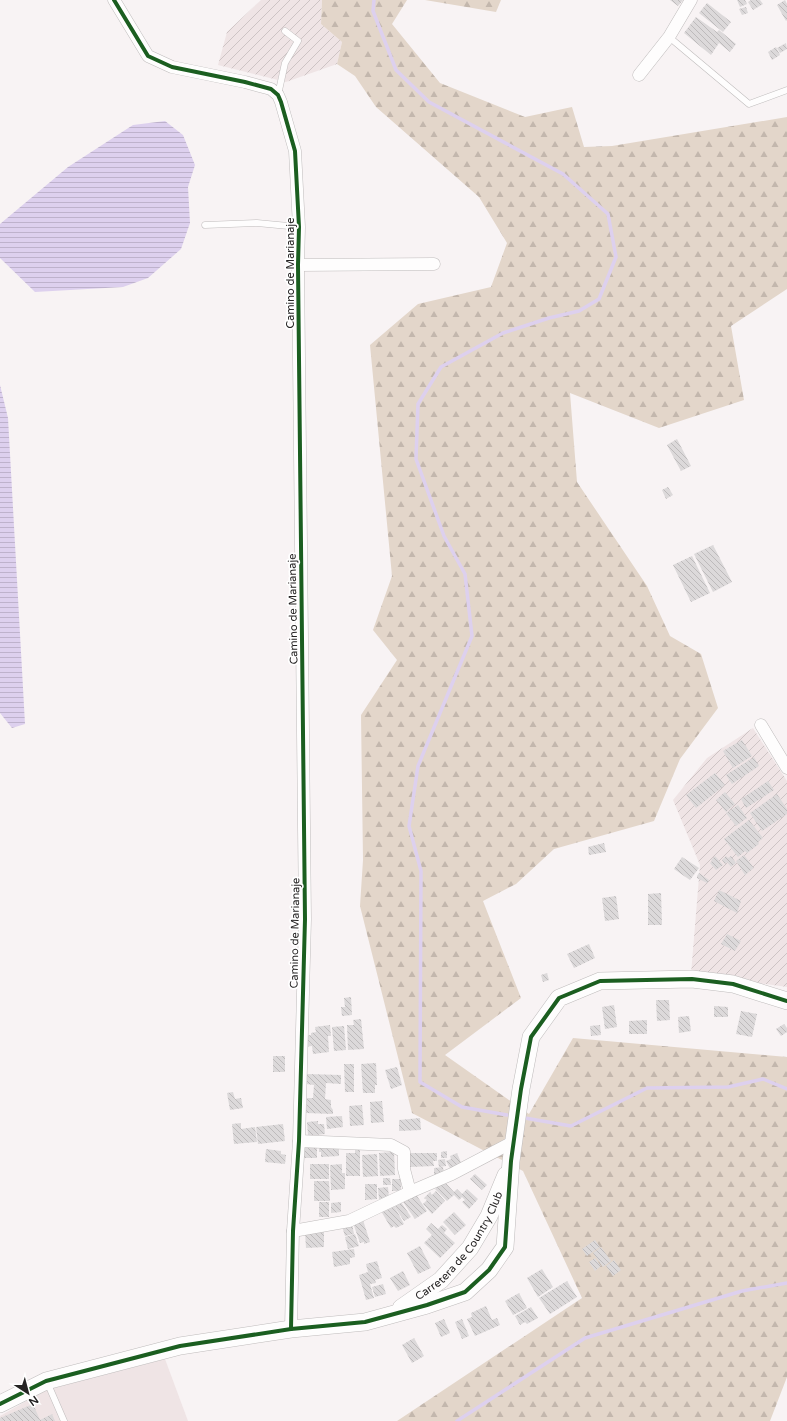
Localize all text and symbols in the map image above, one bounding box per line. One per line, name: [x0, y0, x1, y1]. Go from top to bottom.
street label: Camino de Marianaje: [284, 218, 297, 328]
street label: Camino de Marianaje: [286, 554, 300, 664]
street label: Camino de Marianaje: [288, 878, 302, 988]
street label: Carretera de Country Club: [413, 1189, 505, 1303]
north arrow: [8, 1373, 48, 1413]
text: N: [26, 1393, 41, 1409]

